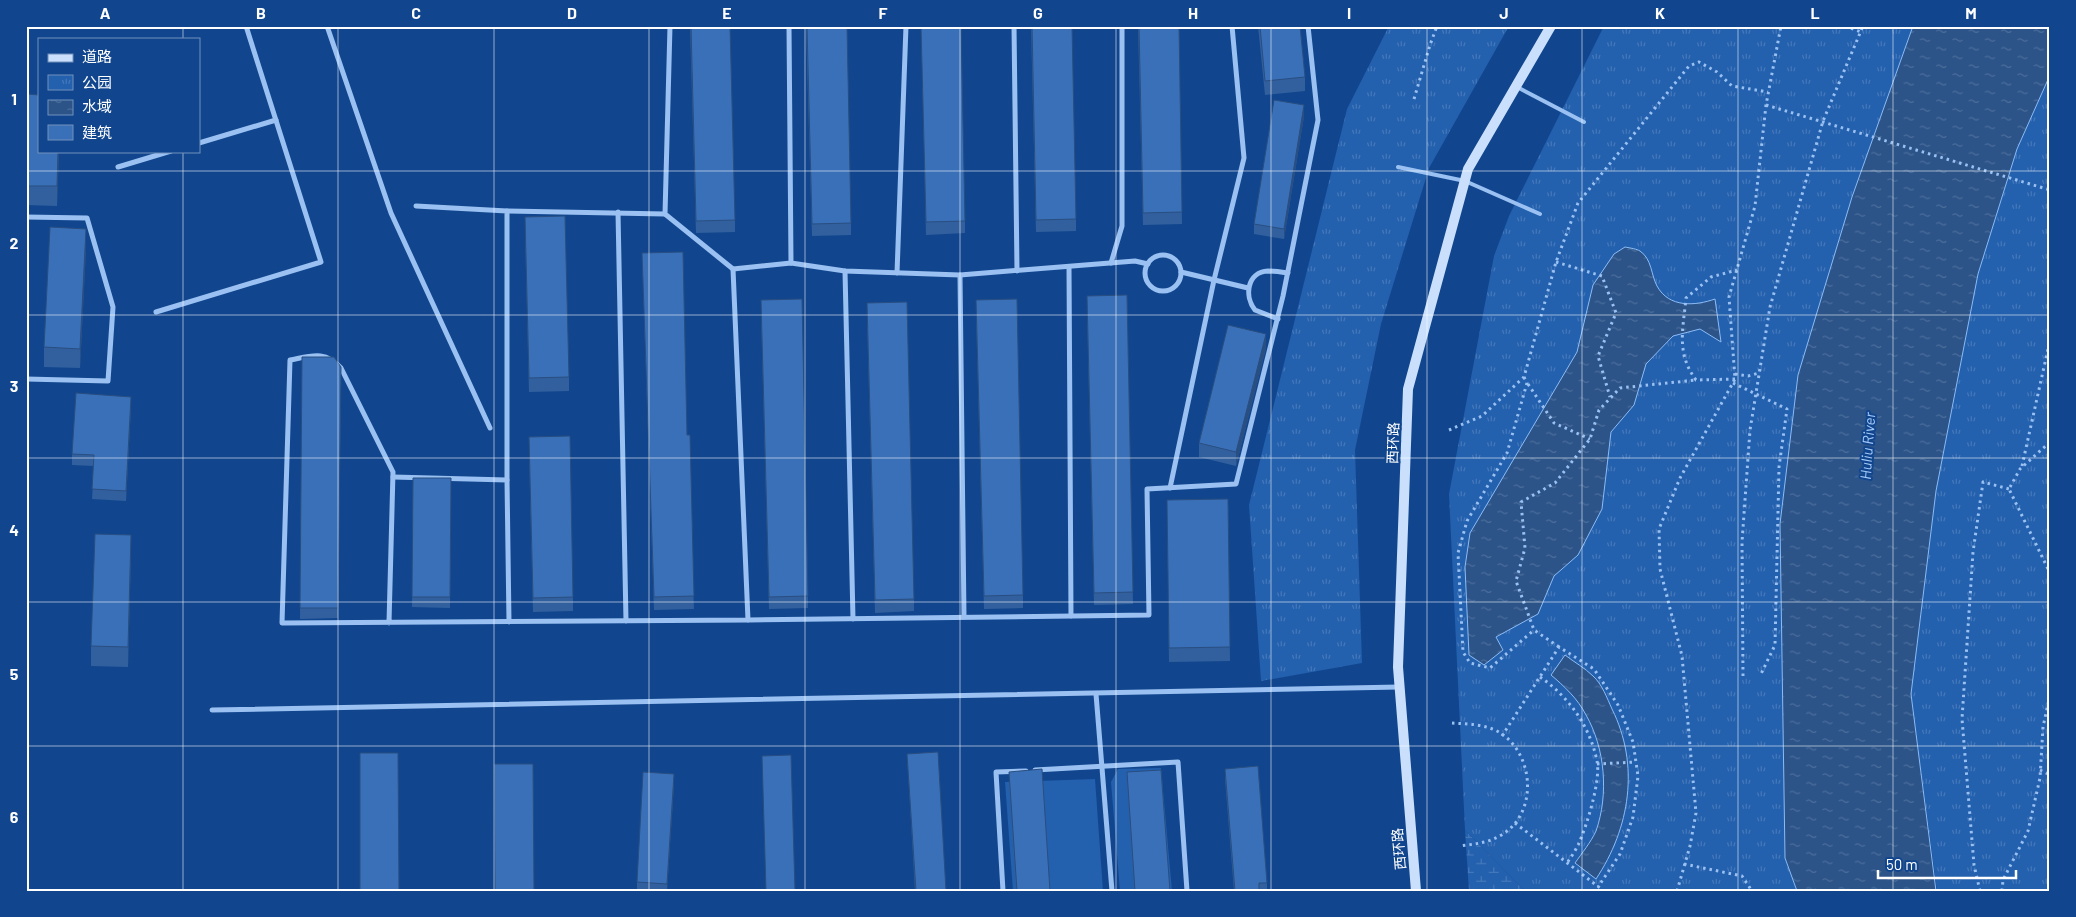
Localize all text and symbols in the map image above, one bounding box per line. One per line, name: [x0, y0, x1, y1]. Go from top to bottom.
text: A: [100, 3, 111, 22]
text: B: [256, 3, 266, 22]
text: C: [411, 3, 421, 22]
text: D: [567, 3, 577, 22]
text: E: [722, 3, 732, 22]
text: F: [879, 3, 888, 22]
text: G: [1033, 3, 1043, 22]
text: H: [1188, 3, 1198, 22]
text: I: [1347, 3, 1351, 22]
text: J: [1499, 3, 1509, 22]
text: K: [1655, 3, 1665, 22]
text: L: [1810, 3, 1820, 22]
text: M: [1965, 3, 1977, 22]
legend: [38, 38, 200, 152]
text: 道路: [82, 47, 112, 65]
text: 公园: [82, 73, 112, 91]
text: 1: [11, 89, 17, 108]
text: 水域: [82, 97, 112, 115]
text: 建筑: [82, 123, 112, 141]
text: 2: [10, 233, 19, 252]
text: 3: [10, 376, 18, 395]
water label: Huliu River: [1856, 411, 1878, 480]
street label: 西环路: [1383, 422, 1402, 464]
text: 4: [9, 520, 19, 539]
text: 5: [10, 664, 19, 683]
text: 6: [10, 807, 19, 826]
street label: 西环路: [1388, 827, 1409, 871]
scale bar: [1878, 847, 2016, 879]
text: 50 m: [1886, 855, 1918, 873]

